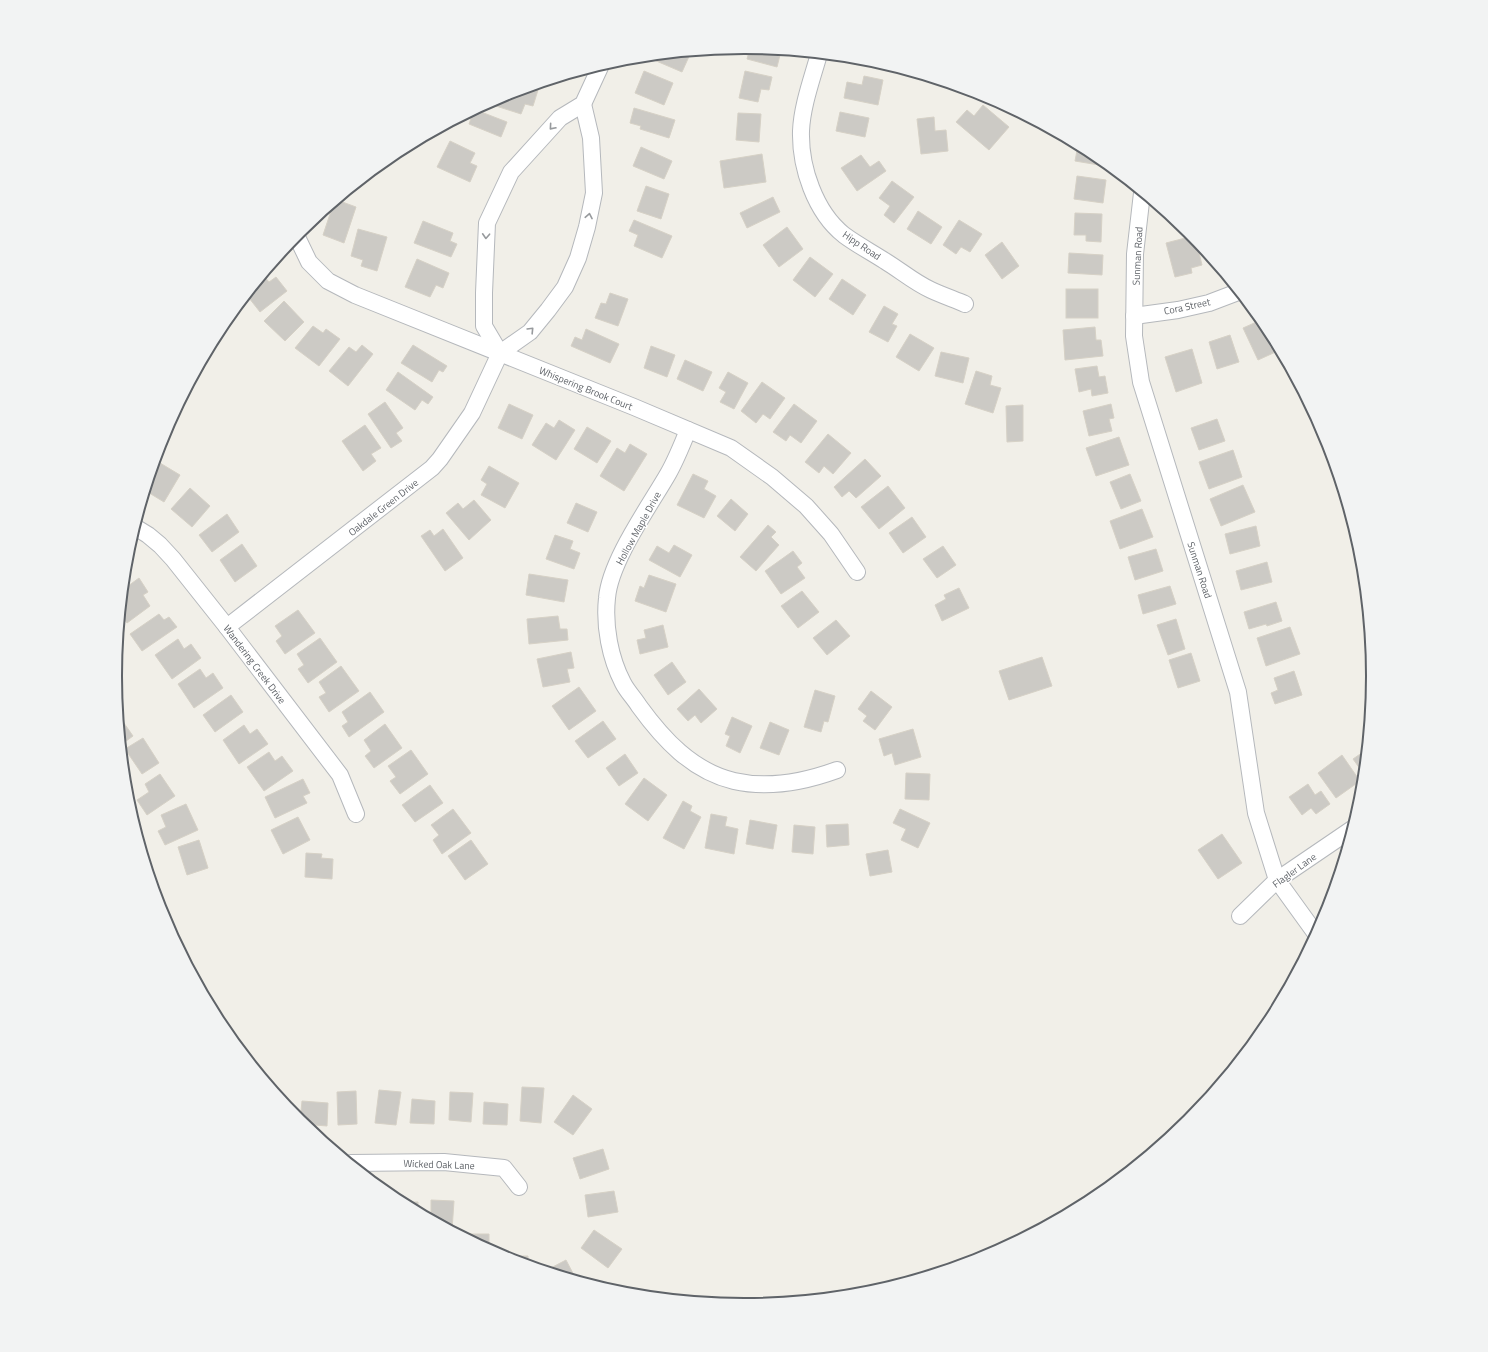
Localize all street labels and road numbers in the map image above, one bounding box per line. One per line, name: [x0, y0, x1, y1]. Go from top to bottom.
street label: Sunman Road: [1128, 226, 1147, 286]
street label: Hipp Road: [840, 227, 884, 264]
street label: Cora Street: [1163, 294, 1212, 319]
street label: Whispering Brook Court: [537, 363, 635, 414]
street label: Oakdale Green Drive: [345, 475, 421, 540]
street label: Hollow Maple Drive: [612, 489, 665, 568]
street label: Sunman Road: [1183, 540, 1216, 600]
street label: Wandering Creek Drive: [220, 622, 289, 707]
street label: Flagler Lane: [1269, 849, 1319, 891]
street label: Wicked Oak Lane: [403, 1156, 475, 1173]

